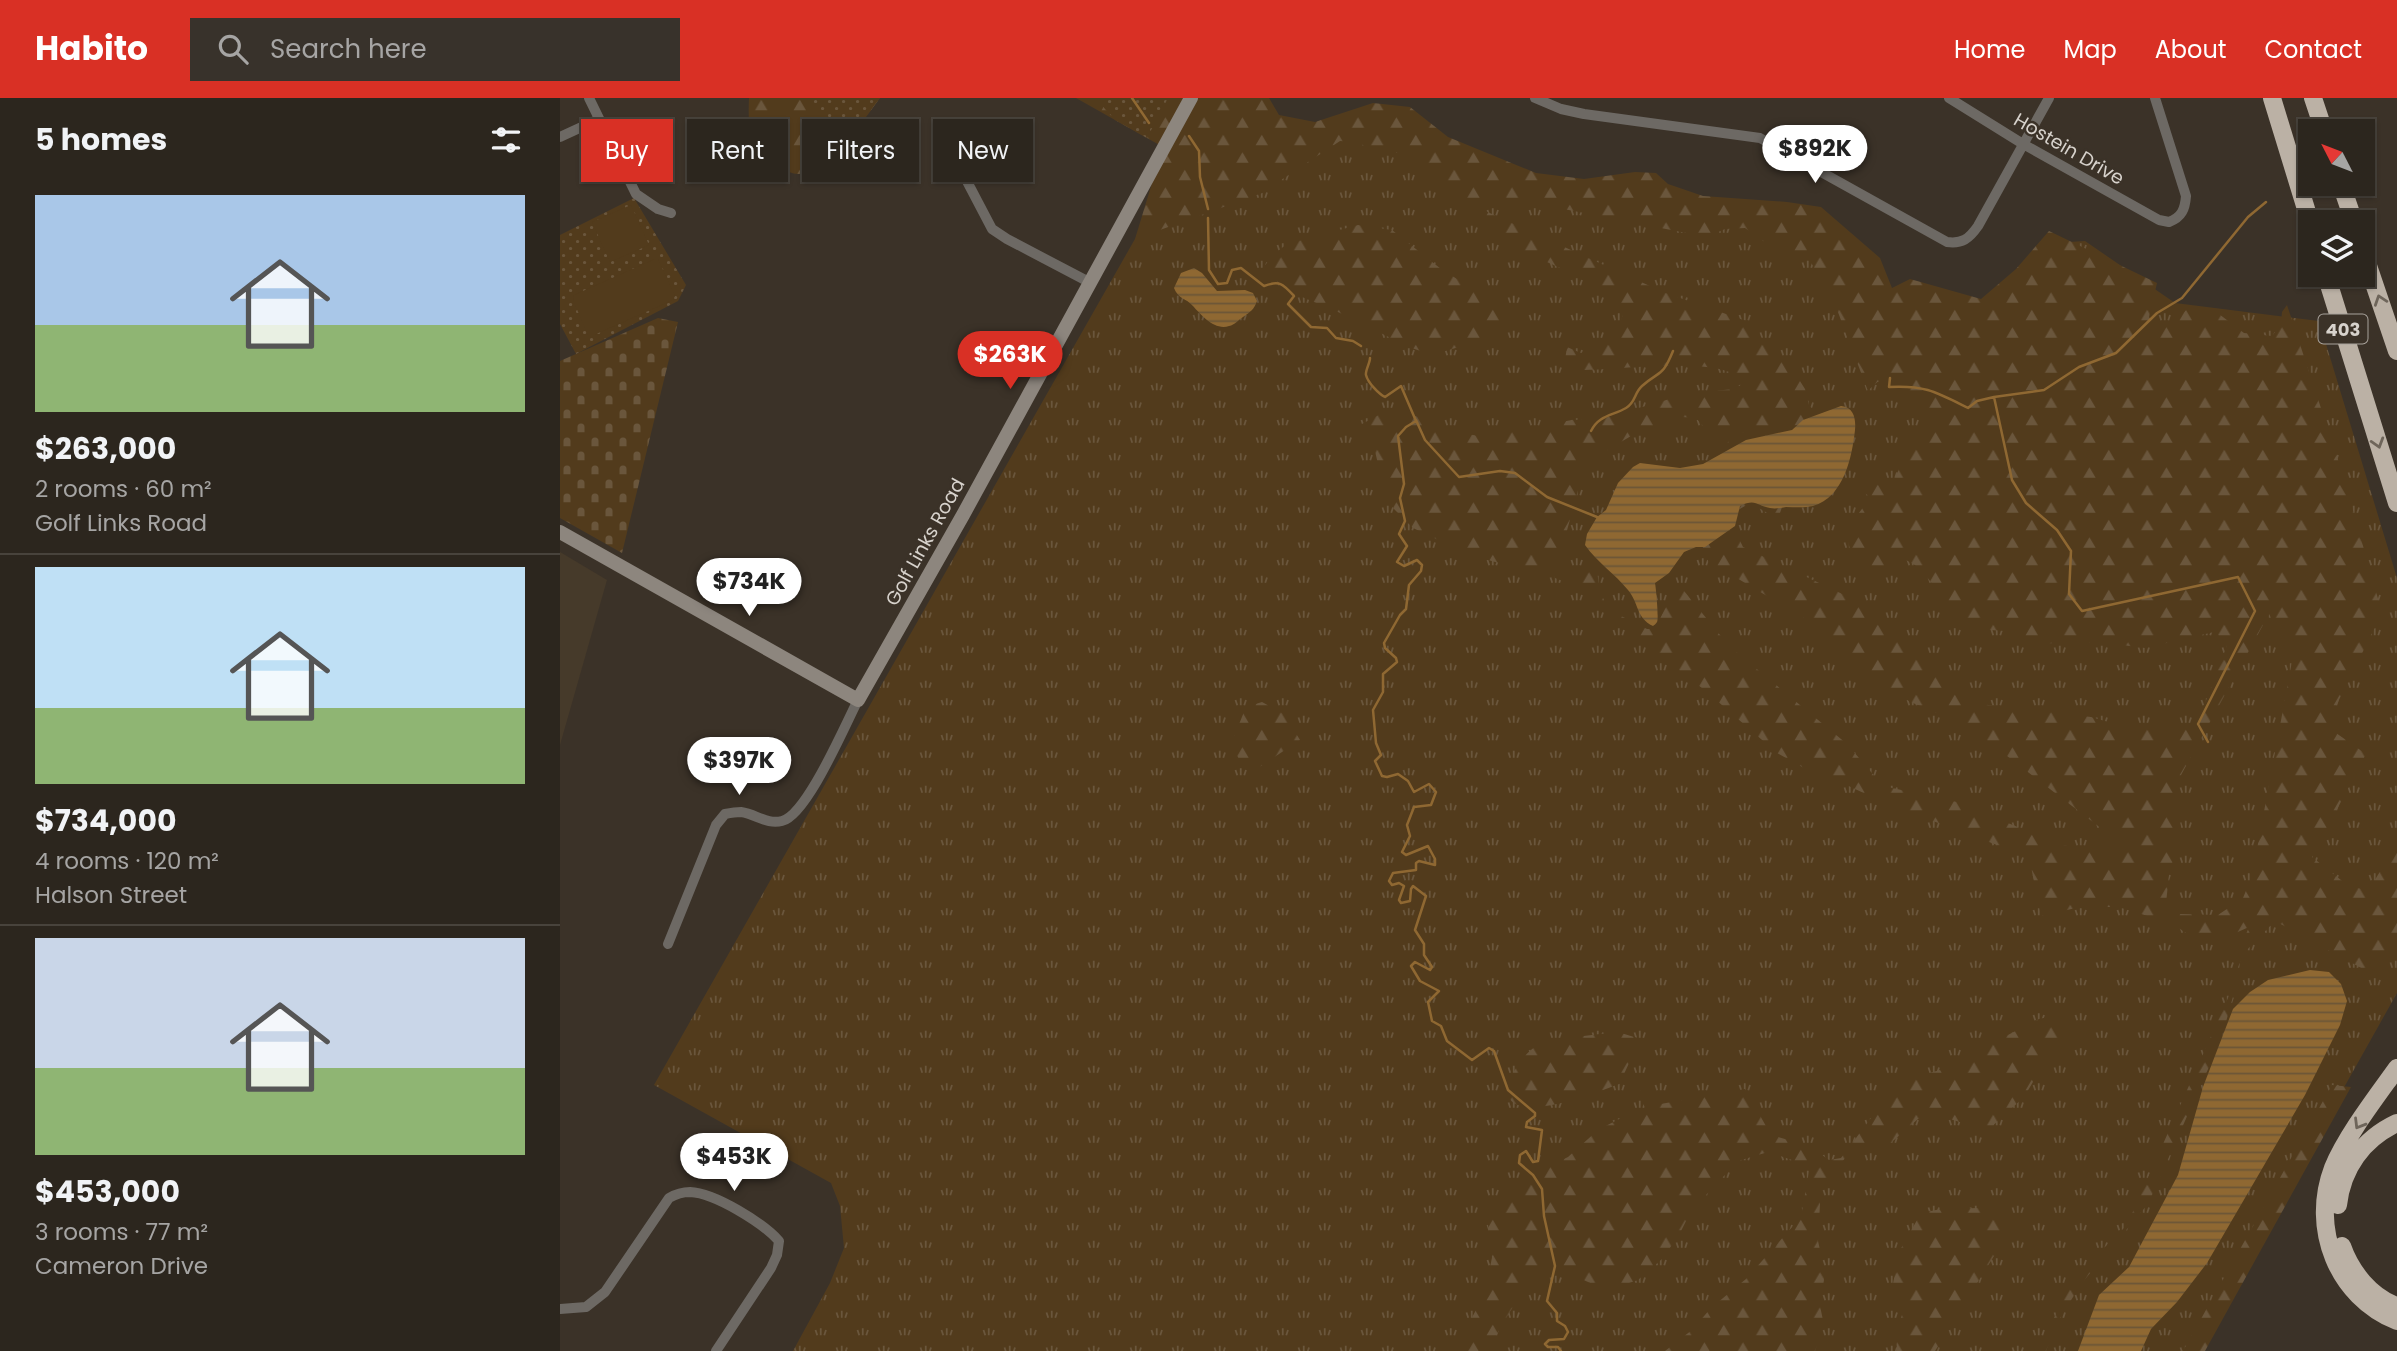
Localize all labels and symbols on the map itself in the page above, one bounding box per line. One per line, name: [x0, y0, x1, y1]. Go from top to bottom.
street label: Hostein Drive: [2009, 106, 2129, 192]
north arrow: [2298, 119, 2375, 196]
pin: $892K: [1766, 126, 1864, 185]
one-way arrow: [2374, 294, 2388, 306]
road number: 403: [2318, 314, 2368, 344]
pin: $263K: [961, 331, 1059, 391]
one-way arrow: [2370, 437, 2385, 449]
street label: Golf Links Road: [879, 473, 971, 611]
pin: $734K: [700, 559, 798, 618]
pin: $397K: [690, 738, 788, 797]
one-way arrow: [2354, 1117, 2367, 1130]
pin: $453K: [685, 1134, 783, 1193]

